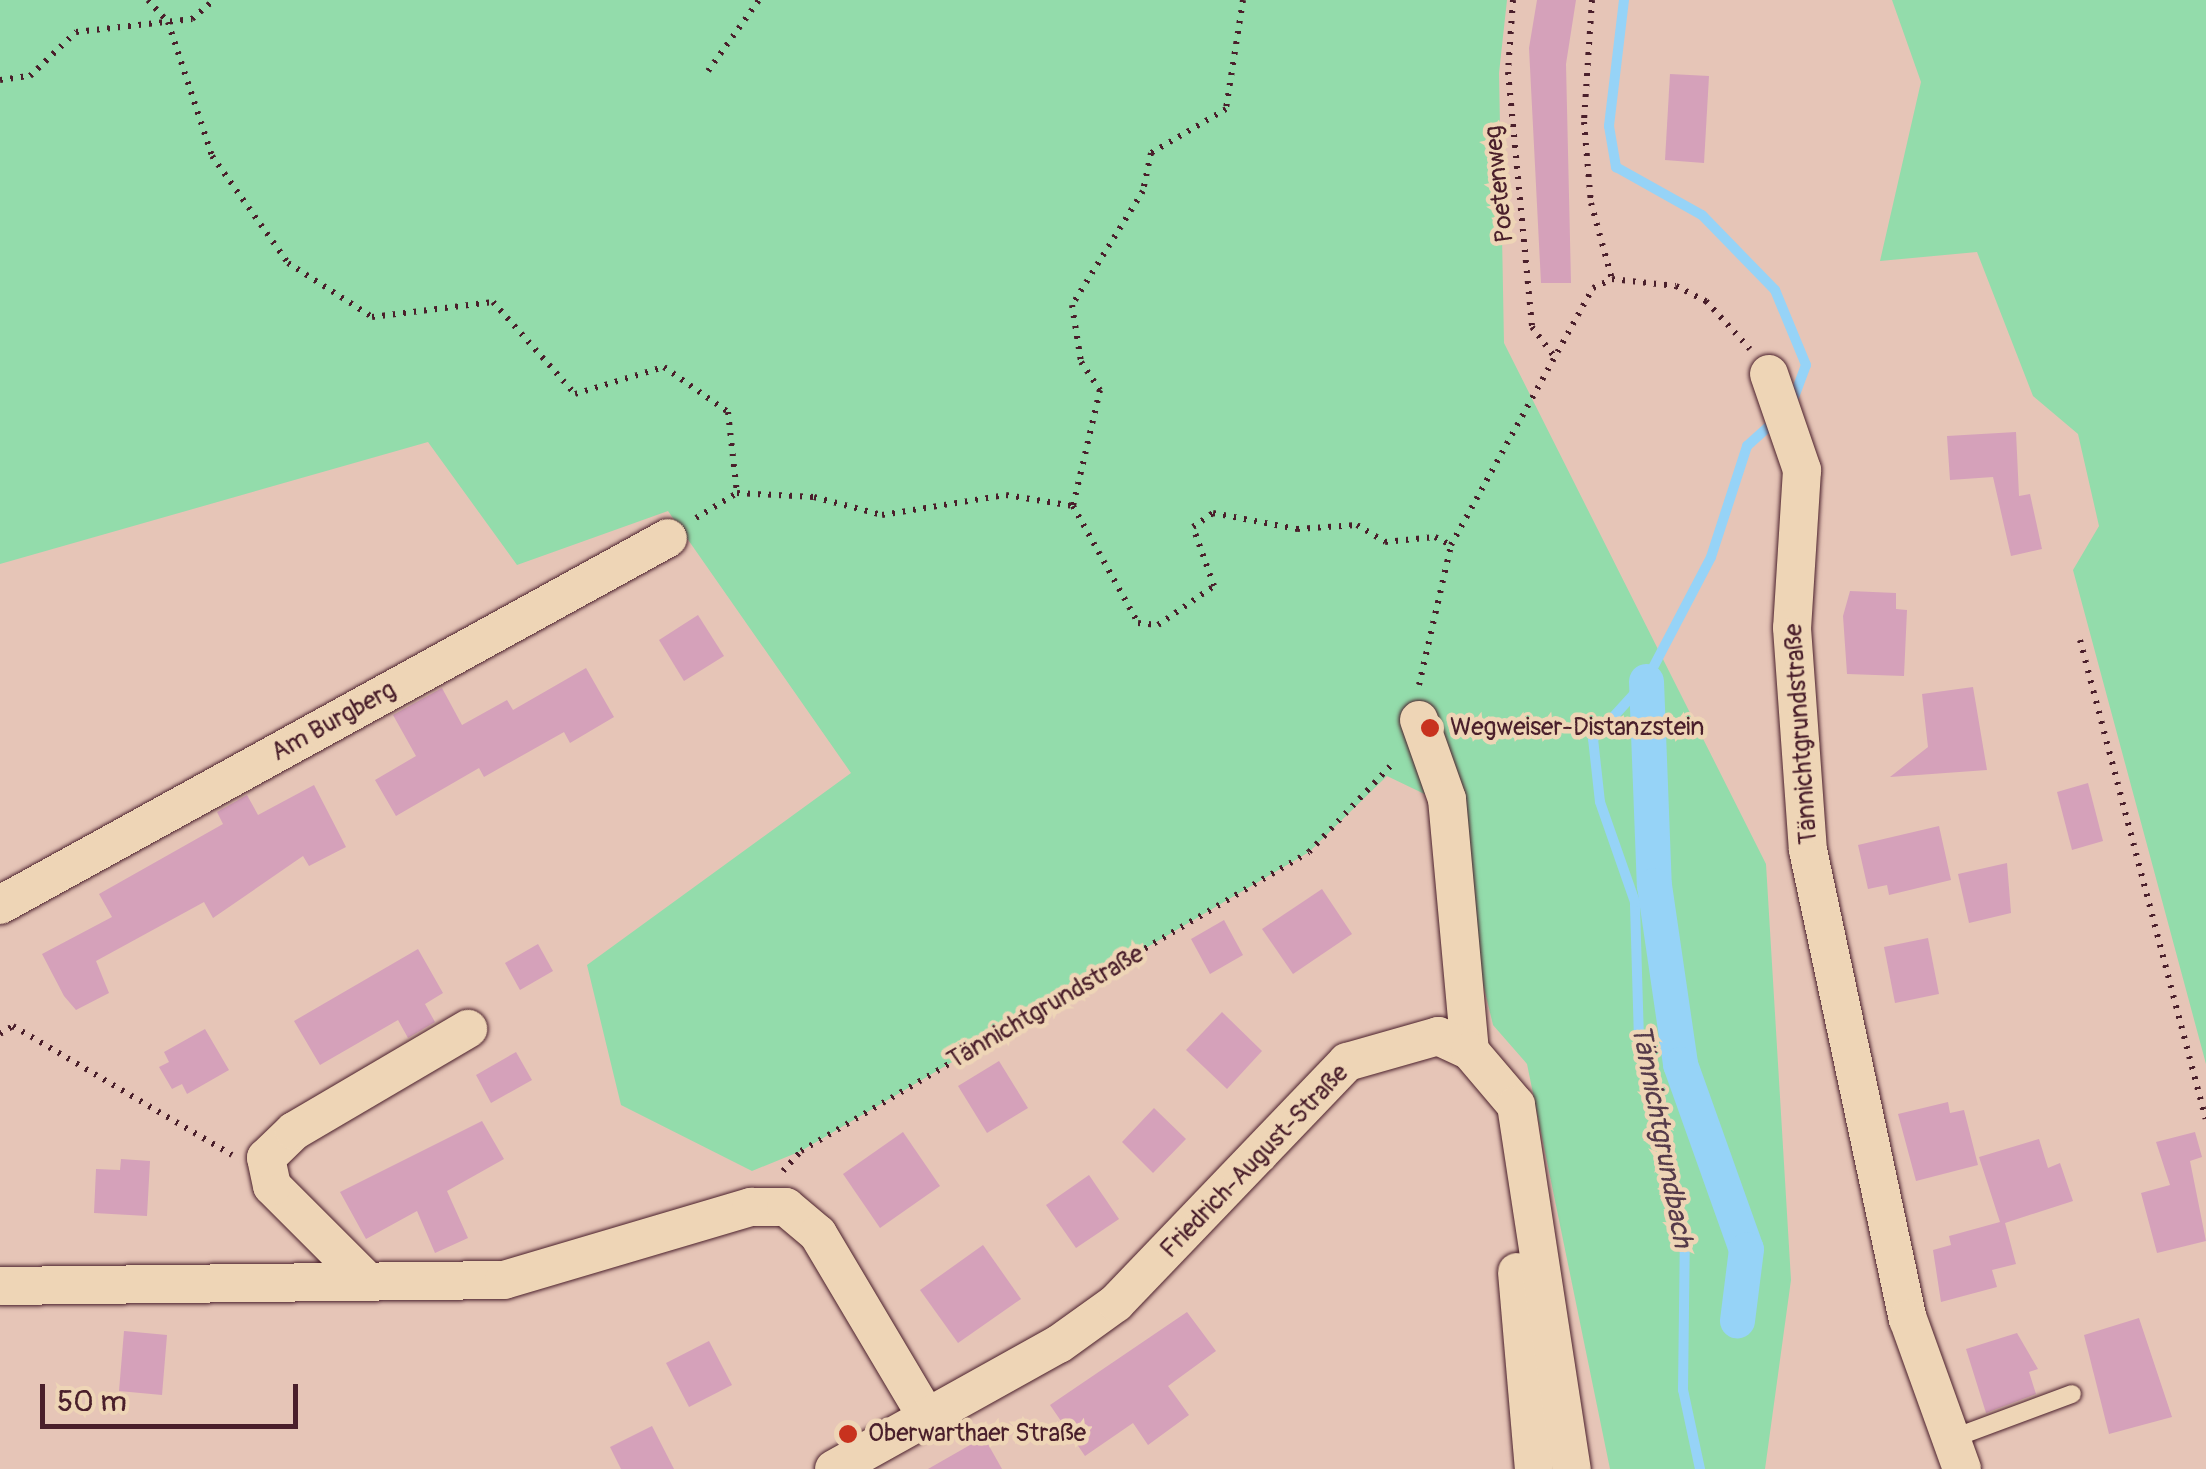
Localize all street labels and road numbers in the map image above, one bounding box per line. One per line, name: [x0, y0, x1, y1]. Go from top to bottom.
street label: Poetenweg: [1479, 124, 1521, 244]
street label: Tännichtgrundstraße: [1779, 623, 1825, 845]
street label: Am Burgberg: [267, 676, 401, 768]
street label: Tännichtgrundstraße: [943, 940, 1149, 1076]
street label: Friedrich-August-Straße: [1155, 1059, 1355, 1265]

